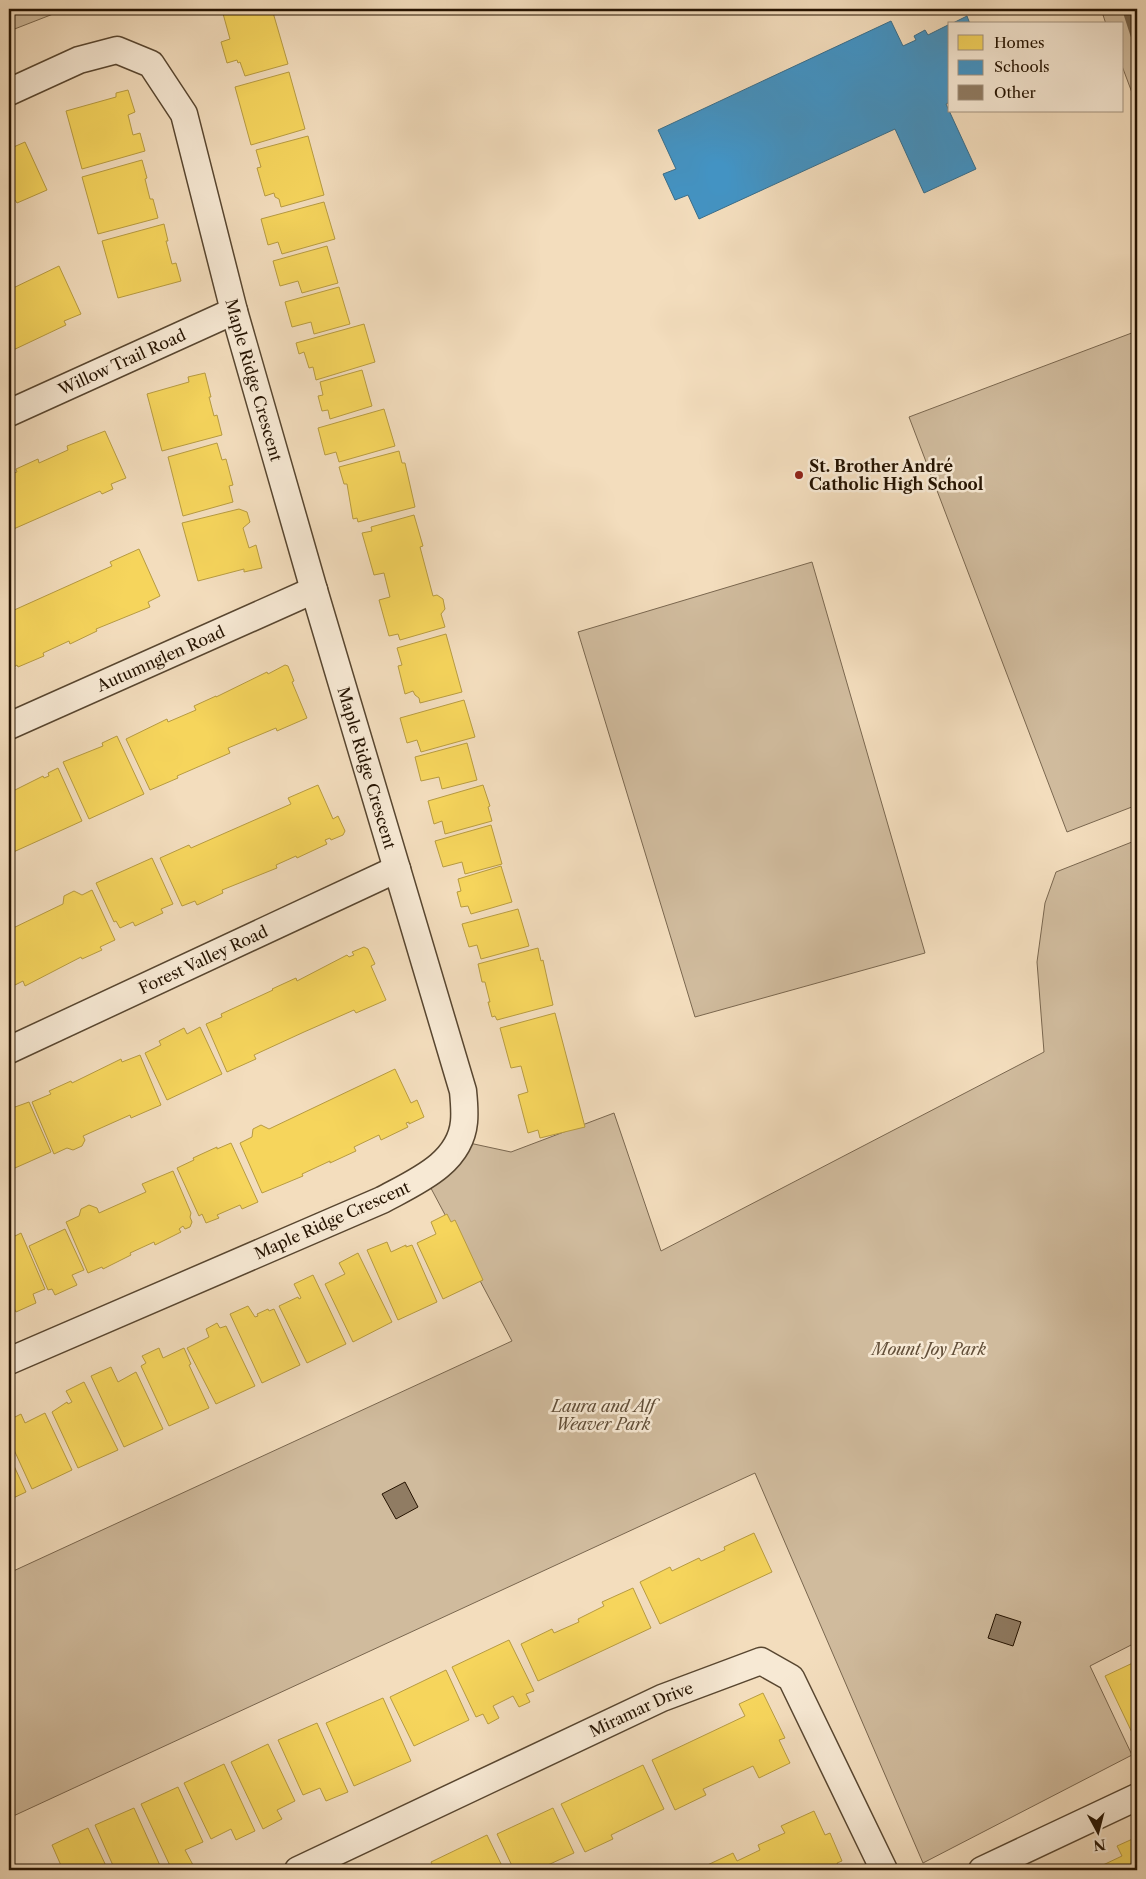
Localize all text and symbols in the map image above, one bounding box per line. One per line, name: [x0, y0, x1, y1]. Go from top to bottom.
legend: [948, 22, 1124, 112]
text: Homes: [994, 33, 1045, 52]
text: Schools: [994, 57, 1050, 76]
text: Other: [994, 83, 1037, 102]
street label: Maple Ridge Crescent: [221, 297, 287, 464]
street label: Willow Trail Road: [54, 324, 189, 400]
place label: St. Brother André Catholic High School: [809, 456, 984, 494]
marker: St. Brother André Catholic High School: [793, 469, 805, 481]
street label: Autumnglen Road: [93, 621, 228, 696]
street label: Maple Ridge Crescent: [333, 684, 401, 852]
street label: Forest Valley Road: [135, 921, 271, 998]
street label: Maple Ridge Crescent: [251, 1177, 413, 1263]
park label: Mount Joy Park: [870, 1339, 987, 1359]
park label: Laura and Alf Weaver Park: [550, 1396, 660, 1434]
street label: Miramar Drive: [586, 1677, 696, 1741]
north arrow: [1074, 1806, 1124, 1856]
text: N: [1092, 1835, 1107, 1855]

